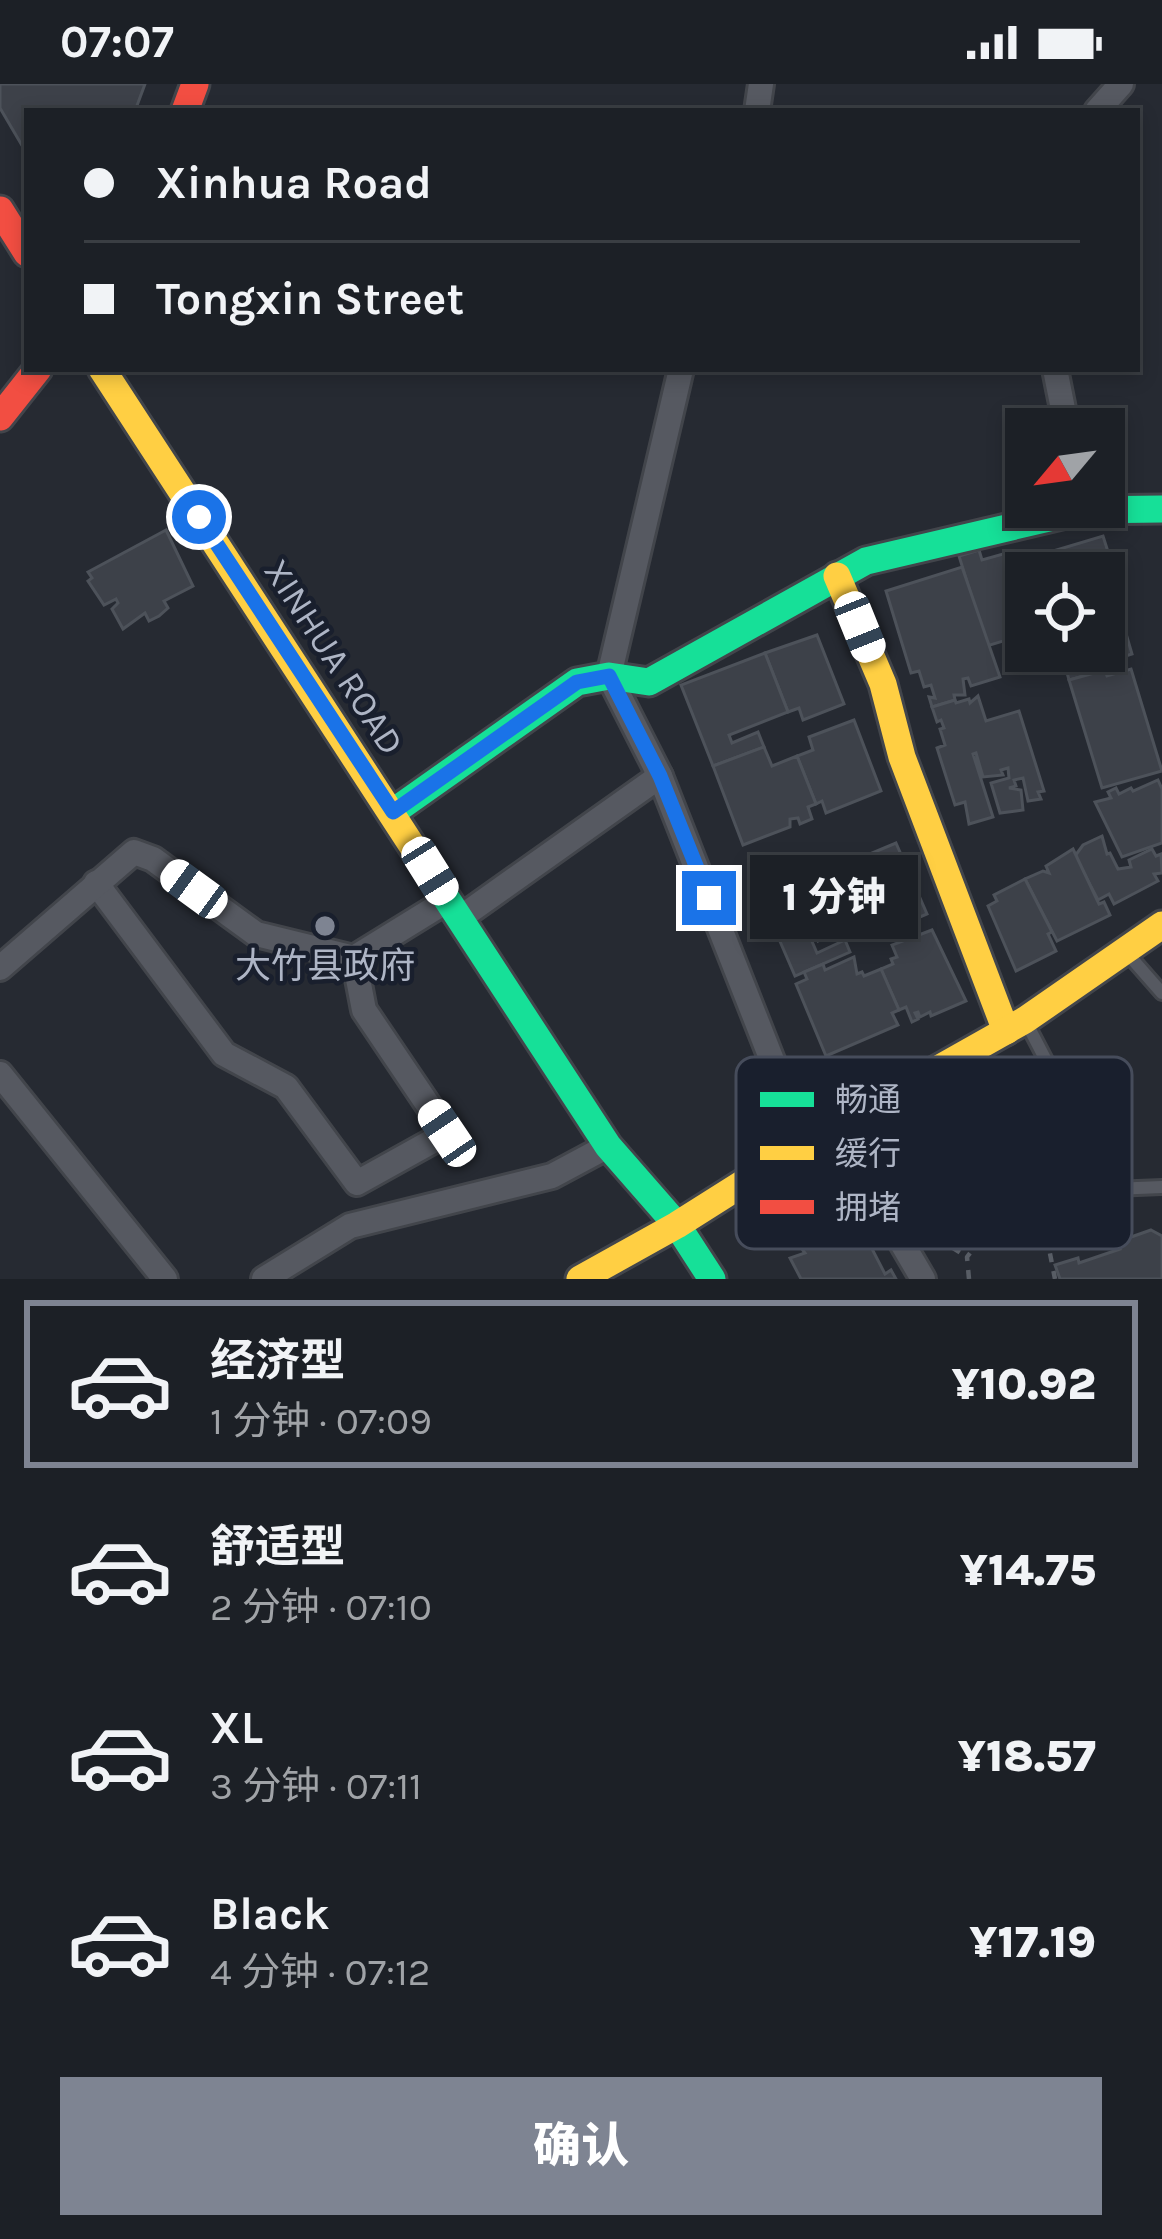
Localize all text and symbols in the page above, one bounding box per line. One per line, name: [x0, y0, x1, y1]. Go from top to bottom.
text: 07:07: [60, 16, 174, 68]
text: Xinhua Road: [156, 157, 432, 209]
text: Tongxin Street: [156, 273, 464, 325]
north arrow: [1005, 408, 1125, 528]
map controls: [1005, 408, 1125, 672]
route start: [172, 490, 226, 544]
street label: XINHUA ROAD: [255, 551, 413, 763]
button: locate: [1005, 552, 1125, 672]
car: [830, 587, 890, 667]
car: [396, 831, 464, 911]
car: [154, 853, 234, 925]
callout: 1 分钟: [751, 856, 919, 940]
route end: [682, 871, 736, 925]
text: 1 分钟: [782, 874, 886, 920]
marker: 大竹县政府: [312, 913, 338, 939]
place label: 大竹县政府: [235, 945, 415, 987]
legend: [736, 1057, 1132, 1249]
text: 畅通: [835, 1081, 901, 1119]
car: [412, 1093, 482, 1173]
text: 缓行: [835, 1135, 901, 1173]
text: 拥堵: [835, 1189, 901, 1227]
icon: car: [66, 1330, 174, 1438]
text: 经济型: [210, 1335, 345, 1387]
text: ¥10.92: [952, 1358, 1096, 1410]
text: 1 分钟 · 07:09: [210, 1398, 432, 1444]
icon: car: [66, 1516, 174, 1624]
text: 舒适型: [210, 1521, 345, 1573]
text: ¥14.75: [960, 1544, 1096, 1596]
text: 2 分钟 · 07:10: [210, 1584, 432, 1630]
icon: car: [66, 1702, 174, 1810]
text: XL: [210, 1702, 263, 1754]
text: ¥18.57: [958, 1730, 1096, 1782]
text: 3 分钟 · 07:11: [210, 1763, 422, 1809]
icon: car: [66, 1888, 174, 1996]
text: Black: [210, 1888, 330, 1940]
text: ¥17.19: [969, 1916, 1096, 1968]
text: 4 分钟 · 07:12: [210, 1949, 430, 1995]
button: 确认: [60, 2077, 1102, 2215]

